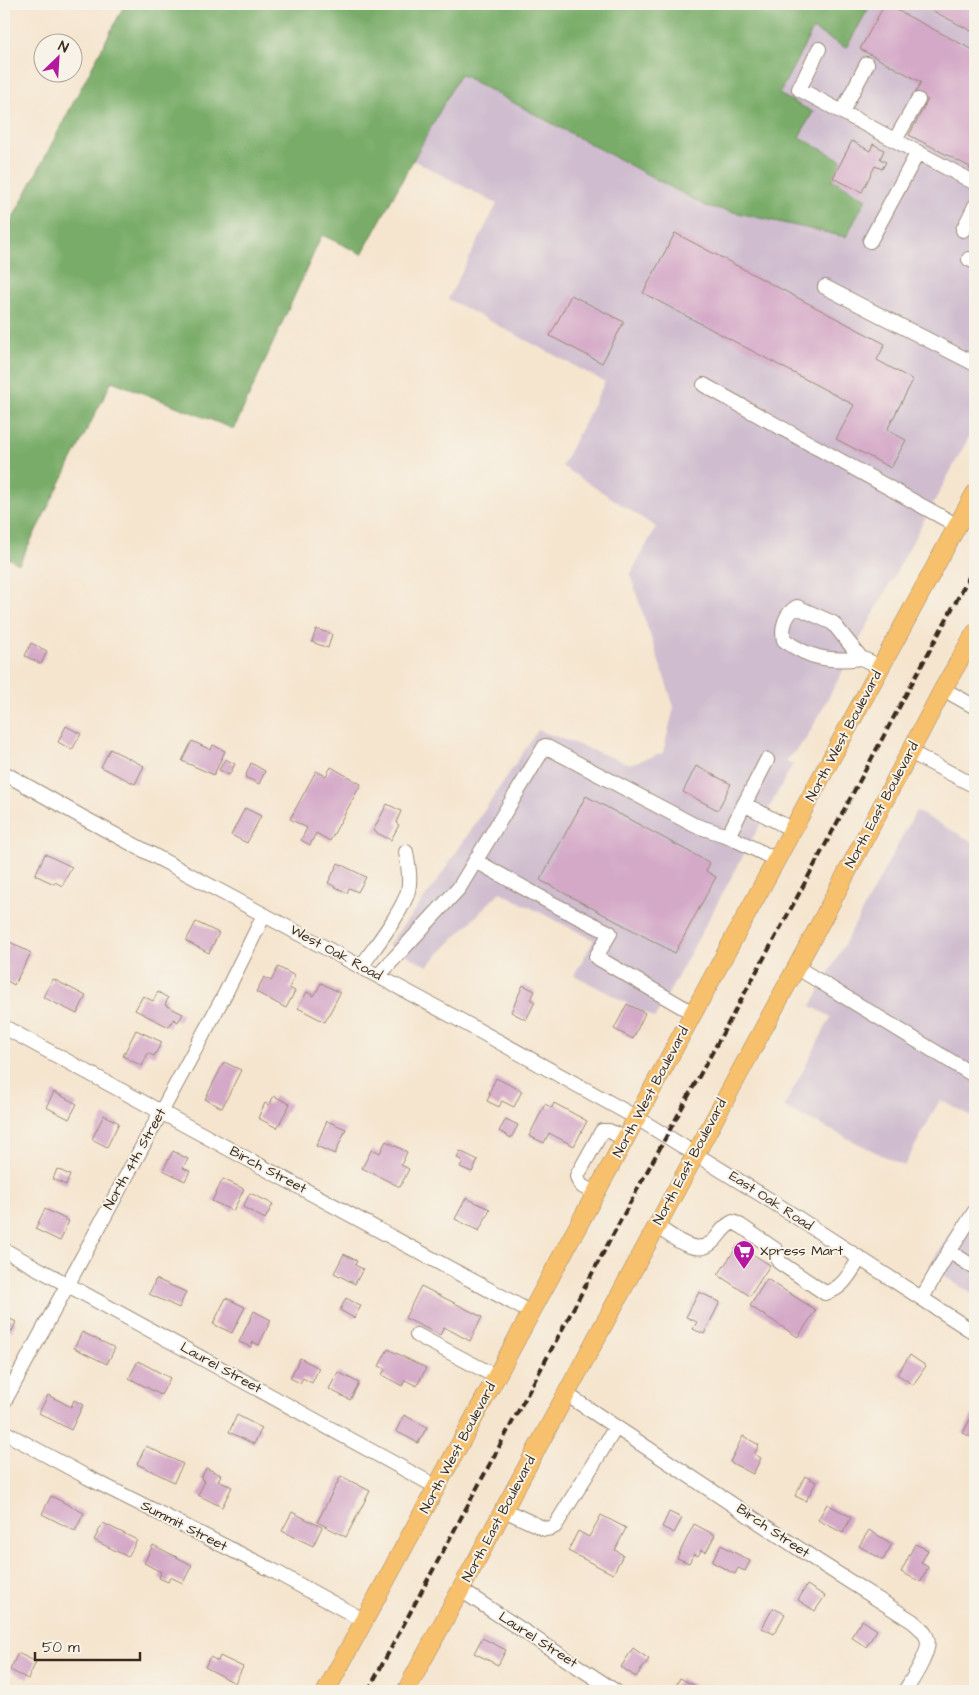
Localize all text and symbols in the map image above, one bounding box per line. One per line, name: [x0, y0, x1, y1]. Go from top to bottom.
north arrow: [32, 32, 82, 82]
text: N: [55, 36, 71, 58]
street label: North West Boulevard: [801, 667, 887, 805]
street label: North East Boulevard: [840, 738, 924, 872]
street label: West Oak Road: [286, 920, 386, 986]
street label: North West Boulevard: [608, 1023, 694, 1161]
street label: North East Boulevard: [648, 1095, 732, 1229]
street label: North 4th Street: [99, 1104, 171, 1213]
street label: Birch Street: [226, 1141, 310, 1199]
street label: East Oak Road: [725, 1166, 817, 1236]
supermarket icon: Xpress Mart: [732, 1239, 756, 1270]
place label: Xpress Mart: [760, 1241, 844, 1261]
street label: Laurel Street: [177, 1337, 266, 1399]
street label: North West Boulevard: [415, 1379, 501, 1517]
street label: North East Boulevard: [457, 1452, 541, 1586]
street label: Summit Street: [137, 1496, 231, 1557]
street label: Birch Street: [732, 1499, 814, 1563]
street label: Laurel Street: [495, 1607, 582, 1673]
scale bar: [35, 1630, 140, 1662]
text: 50 m: [42, 1637, 80, 1658]

